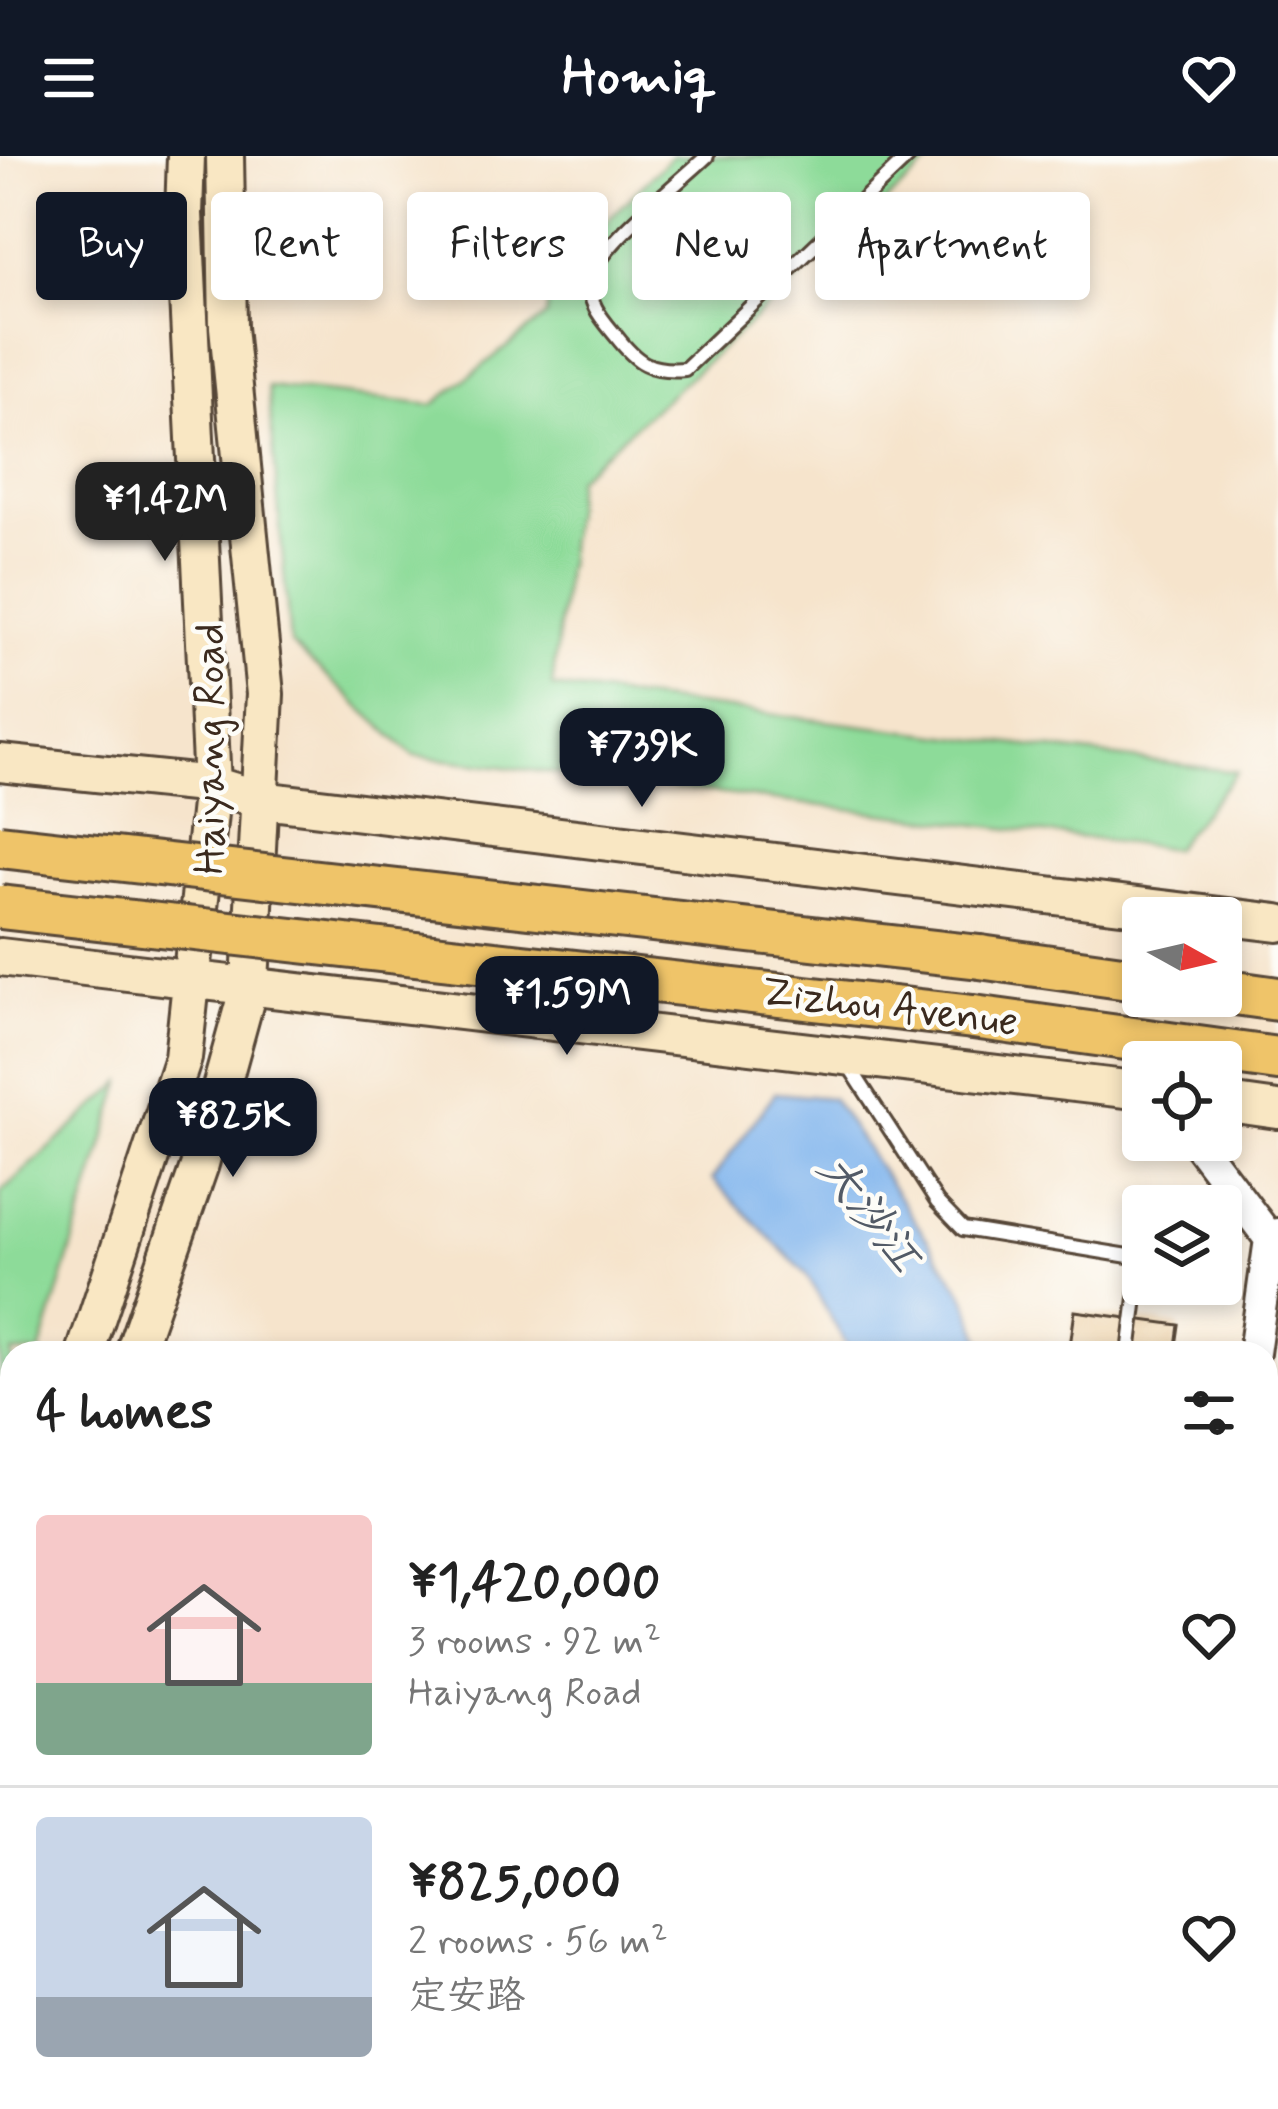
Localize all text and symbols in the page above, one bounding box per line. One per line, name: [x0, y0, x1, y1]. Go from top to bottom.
text: Homiq: [562, 43, 716, 114]
icon: menu: [36, 45, 102, 111]
icon: heart: [1176, 45, 1242, 111]
chip: Buy: [36, 192, 187, 300]
chip: Rent: [211, 192, 383, 300]
chip: Filters: [407, 192, 608, 300]
chip: New: [632, 192, 791, 300]
chip: Apartment: [815, 192, 1090, 300]
pin: ¥1.42M: [67, 462, 263, 564]
text: ¥1.42M: [102, 475, 228, 526]
street label: Haiyang Road: [184, 623, 239, 875]
pin: ¥739K: [558, 708, 726, 810]
text: ¥739K: [587, 721, 697, 772]
north arrow: [1122, 897, 1242, 1017]
map controls: [1122, 897, 1242, 1305]
pin: ¥1.59M: [469, 956, 665, 1058]
street label: Zizhou Avenue: [759, 965, 1021, 1051]
text: ¥1.59M: [503, 969, 631, 1020]
button: locate: [1122, 1041, 1242, 1161]
pin: ¥825K: [149, 1078, 317, 1180]
text: ¥825K: [176, 1091, 290, 1142]
water label: 大沙江: [803, 1143, 934, 1287]
button: layers: [1122, 1185, 1242, 1305]
text: 4 homes: [36, 1380, 213, 1446]
icon: filters: [1176, 1380, 1242, 1446]
text: ¥1,420,000: [408, 1551, 660, 1617]
icon: home: [132, 1563, 276, 1707]
icon: heart: [1176, 1602, 1242, 1668]
text: 3 rooms · 92 m²: [408, 1617, 661, 1668]
text: Haiyang Road: [408, 1668, 642, 1719]
text: ¥825,000: [408, 1851, 621, 1917]
icon: home: [132, 1865, 276, 2009]
icon: heart: [1176, 1904, 1242, 1970]
text: 2 rooms · 56 m²: [408, 1917, 668, 1968]
text: 定安路: [408, 1972, 525, 2023]

